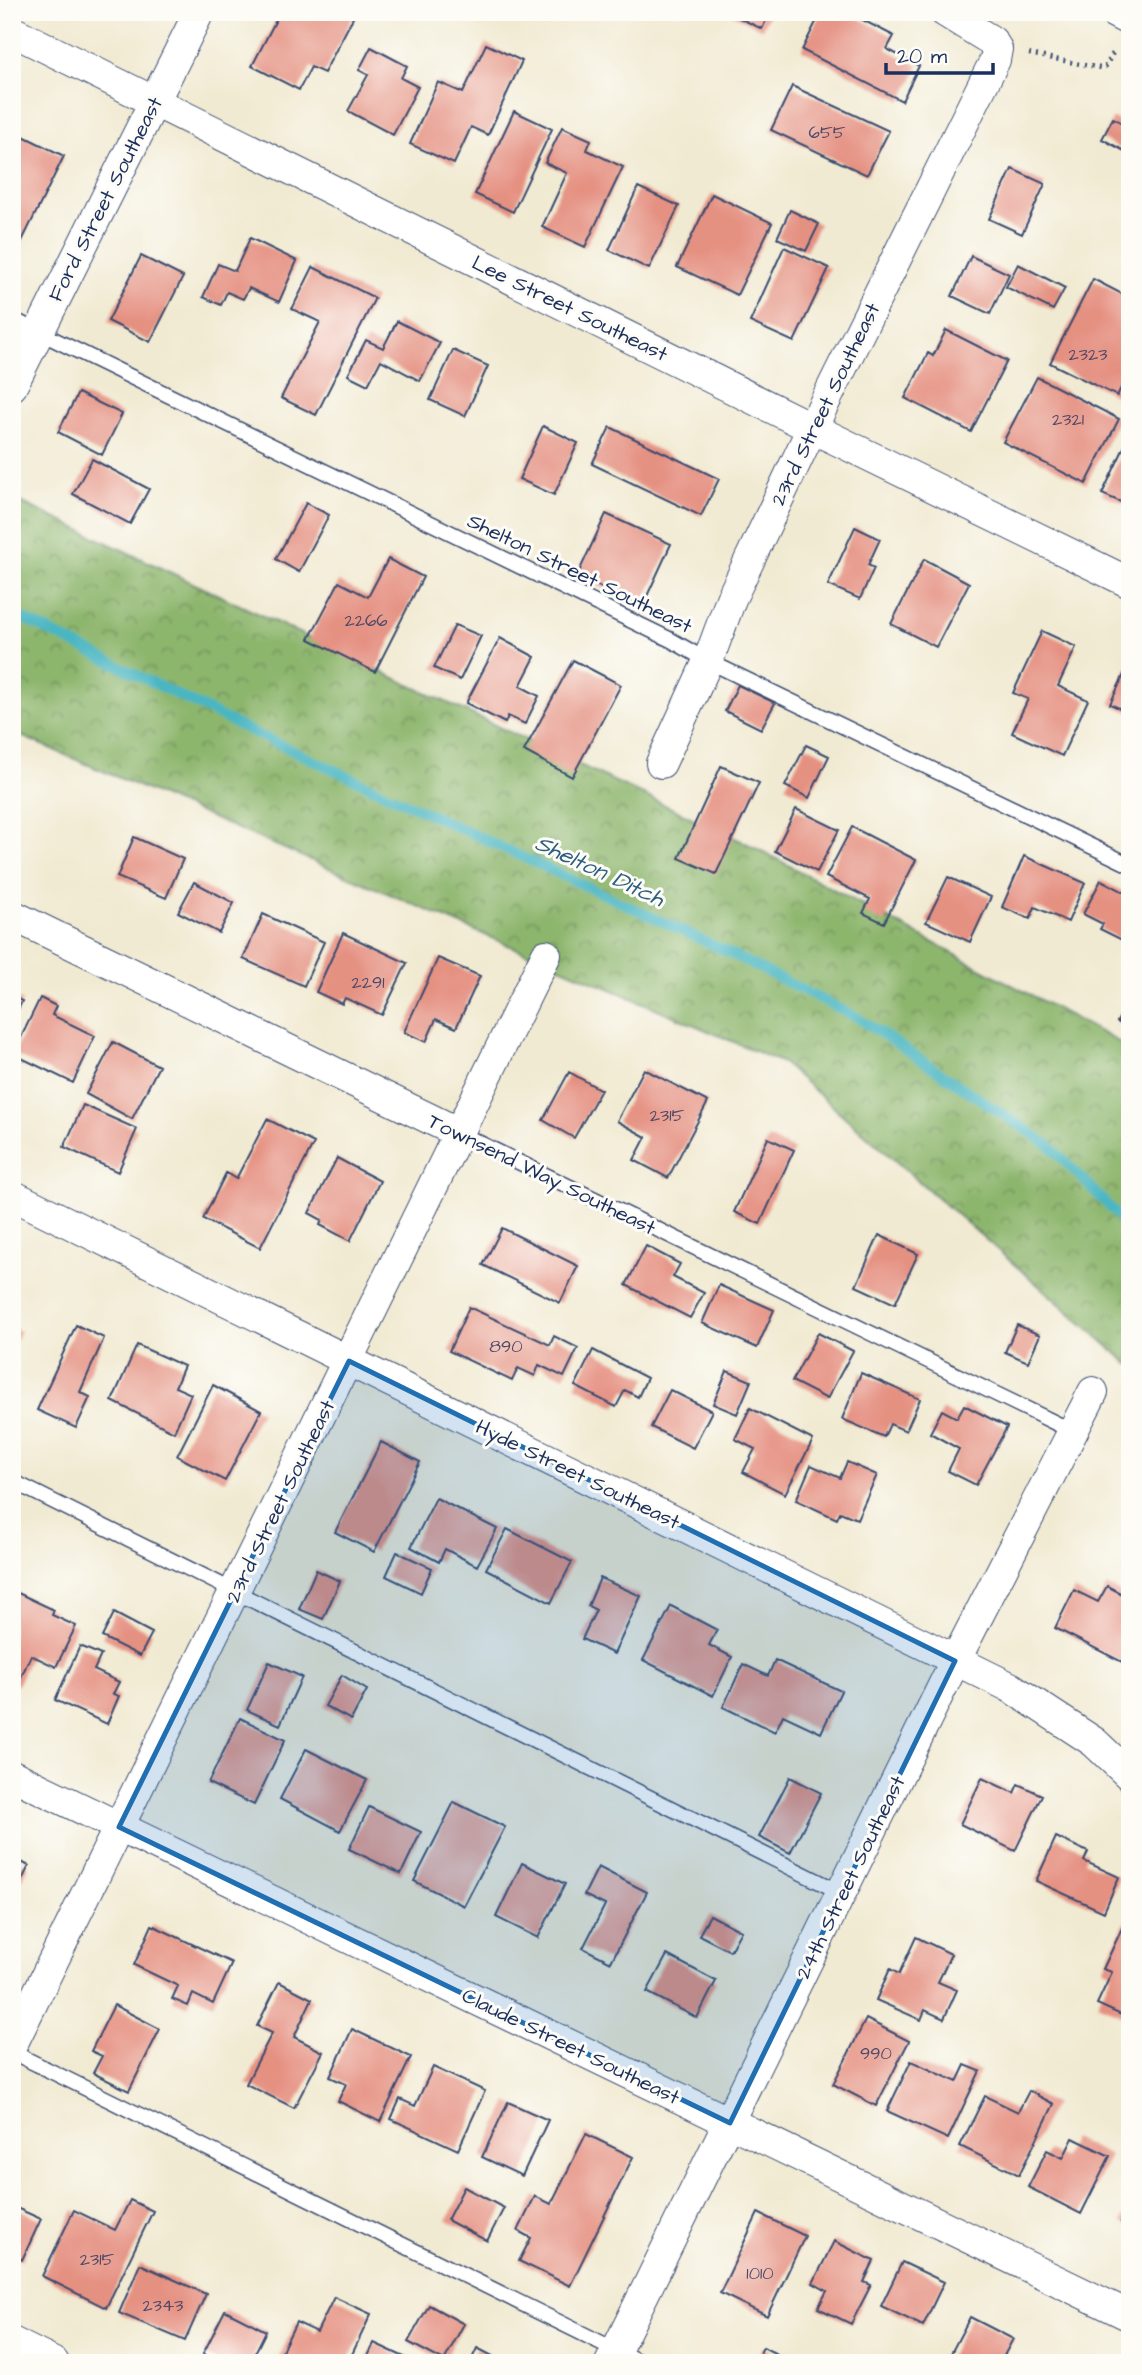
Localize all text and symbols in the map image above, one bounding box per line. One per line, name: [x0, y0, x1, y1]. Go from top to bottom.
scale bar: [886, 32, 993, 76]
text: 20 m: [897, 42, 948, 71]
street label: Ford Street Southeast: [41, 91, 170, 307]
house number: 655: [809, 120, 846, 145]
street label: Lee Street Southeast: [467, 248, 673, 369]
street label: 23rd Street Southeast: [764, 297, 887, 511]
house number: 2323: [1069, 342, 1107, 367]
house number: 2321: [1052, 407, 1084, 432]
street label: Shelton Street Southeast: [462, 506, 698, 641]
house number: 2266: [344, 608, 388, 633]
water label: Shelton Ditch: [530, 827, 671, 915]
house number: 2291: [351, 970, 385, 995]
house number: 2315: [650, 1103, 685, 1128]
street label: Townsend Way Southeast: [422, 1107, 661, 1244]
house number: 890: [489, 1334, 523, 1359]
street label: 23rd Street Southeast: [219, 1394, 342, 1608]
street label: Hyde Street Southeast: [470, 1412, 685, 1539]
street label: 24th Street Southeast: [789, 1770, 913, 1984]
street label: Claude Street Southeast: [457, 1981, 685, 2112]
house number: 990: [860, 2041, 892, 2066]
house number: 2315: [80, 2247, 115, 2272]
house number: 1010: [746, 2261, 774, 2286]
house number: 2343: [143, 2293, 183, 2318]

